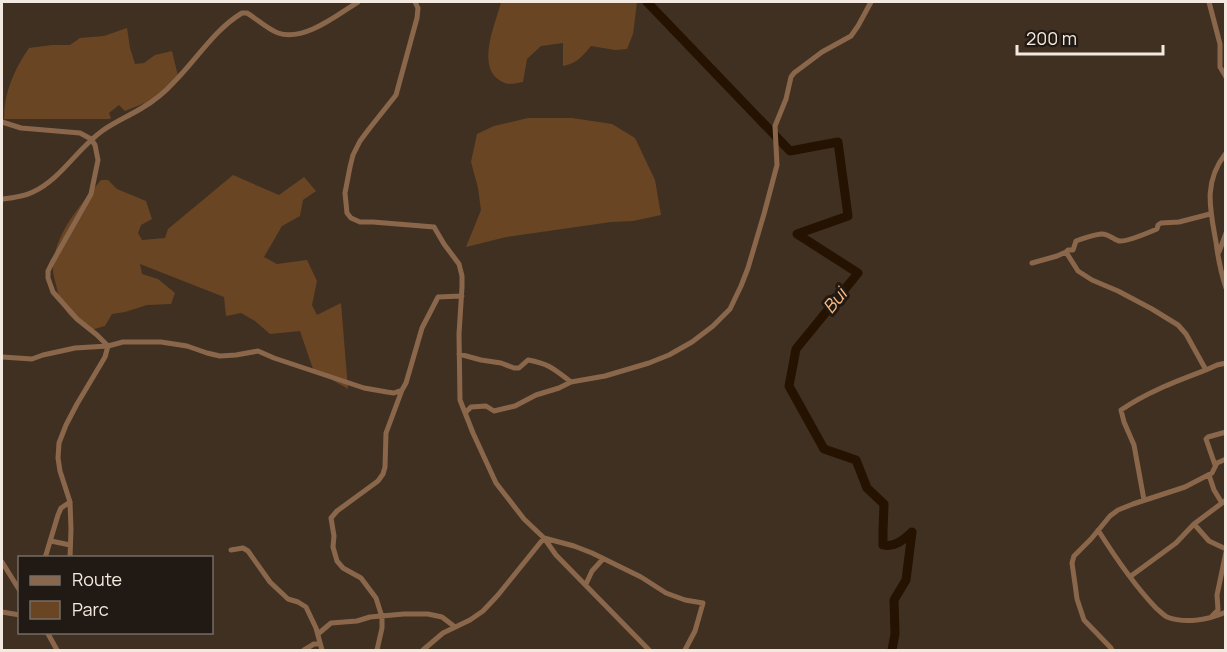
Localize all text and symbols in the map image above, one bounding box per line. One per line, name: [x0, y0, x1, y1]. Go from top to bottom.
scale bar: [1017, 18, 1162, 56]
text: 200 m: [1026, 26, 1077, 50]
water label: Bui: [817, 281, 853, 318]
legend: [18, 556, 213, 634]
text: Route: [72, 567, 122, 591]
text: Parc: [72, 597, 109, 621]

